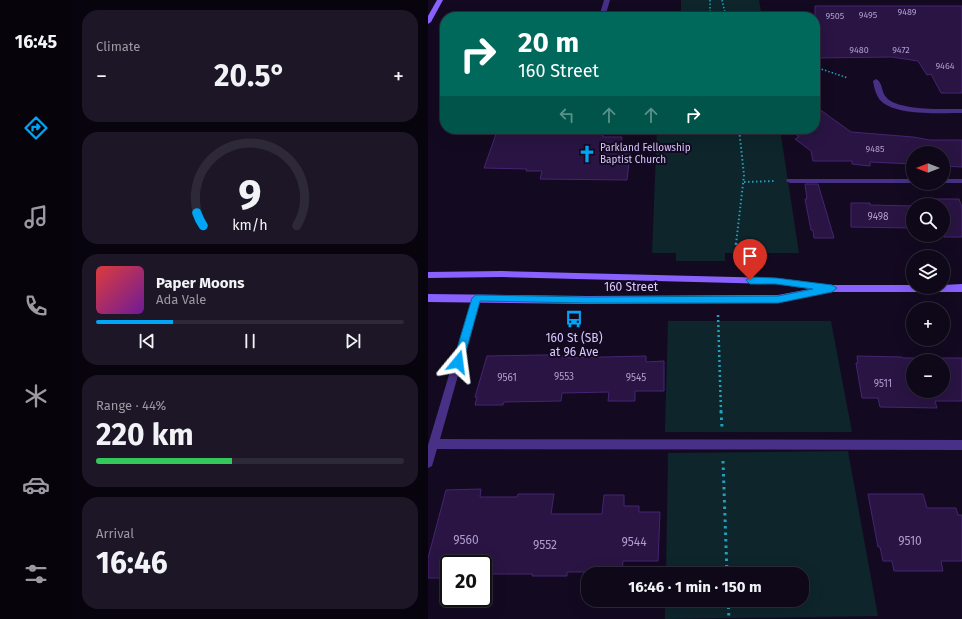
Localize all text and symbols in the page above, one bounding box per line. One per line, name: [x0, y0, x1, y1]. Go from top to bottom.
house number: 9489: [898, 7, 917, 17]
house number: 9495: [859, 10, 878, 20]
house number: 9505: [826, 11, 845, 21]
text: 20 m: [518, 26, 579, 59]
icon: right: [452, 28, 504, 80]
text: 16:45: [15, 31, 57, 53]
text: Climate: [96, 39, 140, 54]
house number: 9480: [849, 45, 869, 55]
house number: 9472: [892, 45, 910, 55]
text: 20.5°: [214, 58, 286, 94]
text: 160 Street: [518, 60, 599, 82]
house number: 9464: [935, 61, 955, 71]
text: −: [96, 63, 107, 90]
text: +: [393, 63, 404, 90]
icon: left: [556, 104, 578, 126]
icon: ahead: [598, 104, 620, 126]
icon: ahead: [640, 104, 662, 126]
icon: right: [682, 104, 704, 126]
icon: directions: [22, 114, 50, 142]
place label: Parkland Fellowship Baptist Church: [600, 142, 691, 166]
church icon: Parkland Fellowship Baptist Church: [577, 144, 597, 164]
house number: 9485: [866, 144, 885, 154]
north arrow: [906, 146, 950, 190]
map controls: [906, 146, 950, 398]
text: 9: [238, 169, 262, 219]
button: search: [906, 198, 950, 242]
icon: music: [22, 203, 50, 231]
house number: 9498: [867, 211, 889, 223]
text: km/h: [232, 216, 268, 233]
pin: [733, 239, 767, 280]
icon: arrive: [739, 245, 761, 267]
button: layers: [906, 250, 950, 294]
text: Paper Moons: [156, 274, 244, 292]
street label: 160 Street: [604, 280, 659, 294]
icon: phone: [22, 292, 50, 320]
text: Ada Vale: [156, 292, 206, 307]
button: +: [906, 302, 950, 346]
bus stop icon: 160 St (SB) at 96 Ave: [564, 309, 584, 329]
icon: previous: [136, 330, 158, 352]
icon: pause: [239, 330, 261, 352]
icon: next: [342, 330, 364, 352]
place label: 160 St (SB) at 96 Ave: [545, 331, 603, 359]
position arrow: [437, 341, 479, 383]
button: −: [906, 354, 950, 398]
house number: 9553: [554, 371, 574, 383]
house number: 9561: [497, 372, 517, 384]
house number: 9545: [626, 372, 646, 384]
house number: 9511: [874, 378, 892, 390]
icon: climate: [22, 382, 50, 410]
text: Range · 44%: [96, 398, 166, 413]
text: 220 km: [96, 417, 194, 453]
icon: car: [22, 471, 50, 499]
text: Arrival: [96, 526, 134, 541]
house number: 9560: [453, 533, 479, 547]
house number: 9510: [898, 534, 922, 548]
house number: 9544: [621, 535, 647, 549]
house number: 9552: [533, 538, 557, 552]
text: 16:46: [96, 545, 168, 581]
speed limit sign: 20: [440, 555, 492, 607]
icon: filters: [22, 560, 50, 588]
text: 16:46 · 1 min · 150 m: [628, 578, 762, 596]

